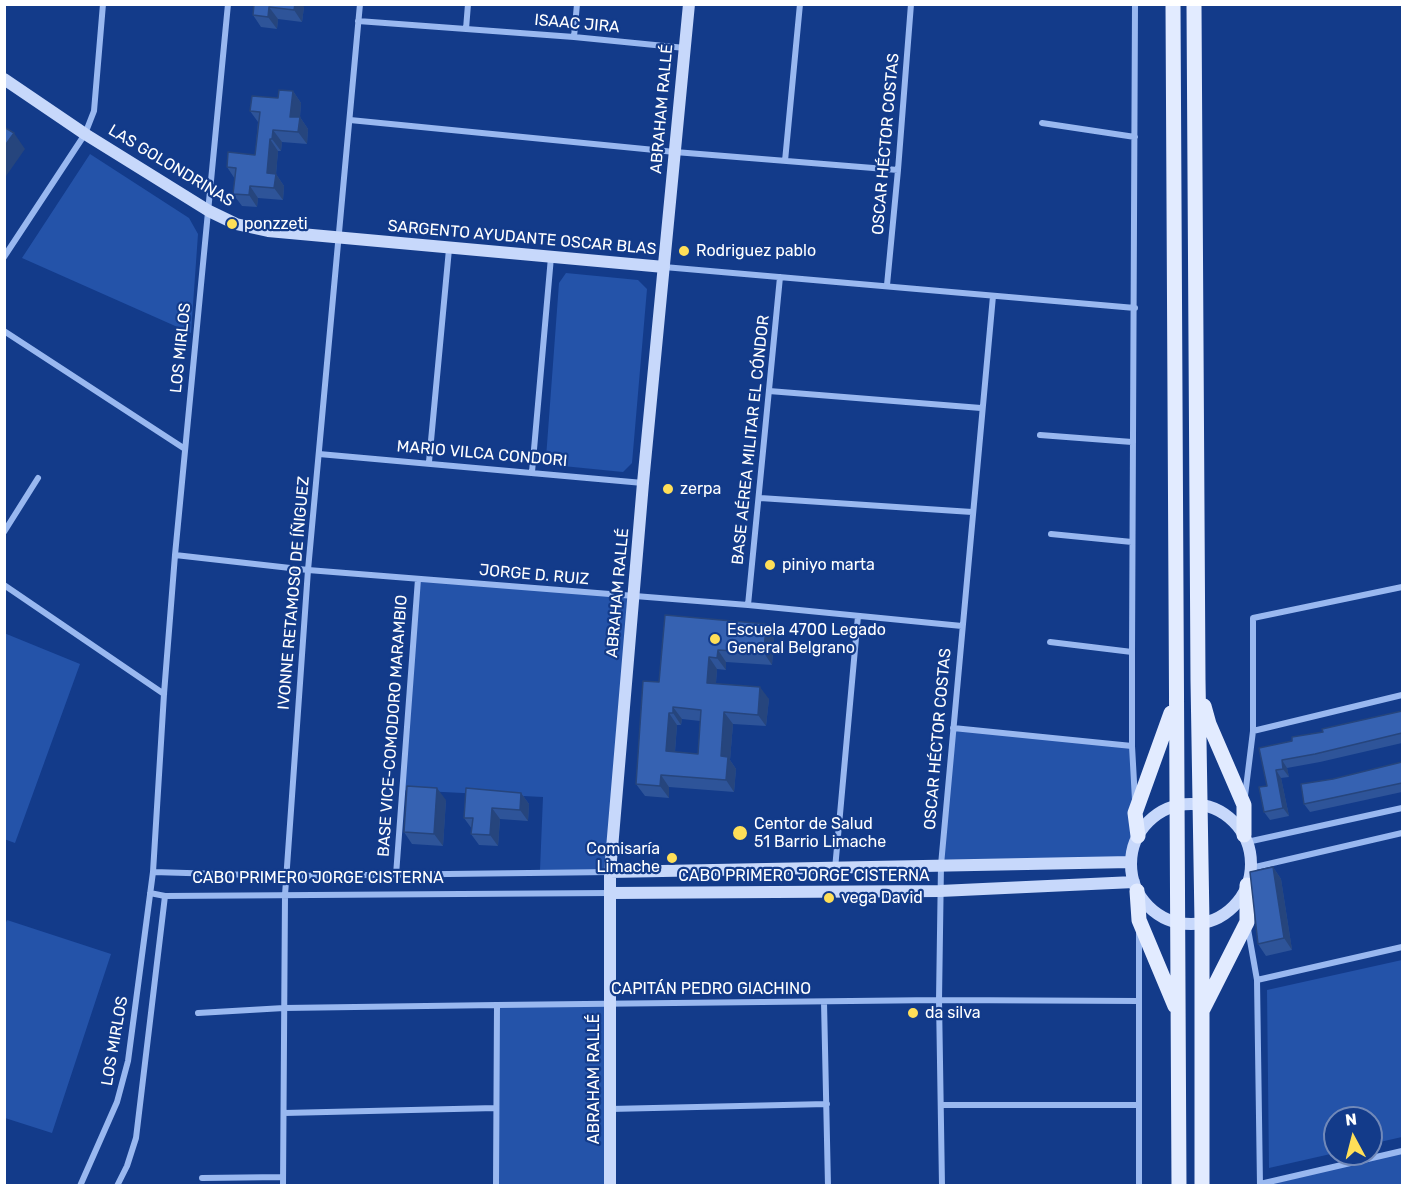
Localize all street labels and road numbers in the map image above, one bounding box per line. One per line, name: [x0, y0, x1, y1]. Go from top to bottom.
street label: ISAAC JIRA: [533, 11, 621, 37]
street label: ABRAHAM RALLÉ: [647, 43, 677, 175]
street label: OSCAR HÉCTOR COSTAS: [868, 52, 904, 236]
street label: LAS GOLONDRINAS: [105, 121, 237, 211]
street label: SARGENTO AYUDANTE OSCAR BLAS: [387, 217, 657, 259]
street label: LOS MIRLOS: [167, 302, 195, 394]
street label: BASE AÉREA MILITAR EL CÓNDOR: [728, 314, 774, 566]
street label: MARIO VILCA CONDORI: [396, 437, 568, 471]
street label: IVONNE RETAMOSO DE ÍÑIGUEZ: [274, 475, 314, 711]
street label: ABRAHAM RALLÉ: [603, 527, 633, 659]
street label: JORGE D. RUIZ: [478, 561, 590, 589]
street label: BASE VICE-COMODORO MARAMBIO: [374, 594, 412, 858]
street label: OSCAR HÉCTOR COSTAS: [920, 647, 956, 831]
street label: CABO PRIMERO JORGE CISTERNA: [678, 866, 930, 886]
street label: CABO PRIMERO JORGE CISTERNA: [192, 868, 444, 888]
street label: CAPITÁN PEDRO GIACHINO: [611, 979, 811, 999]
street label: LOS MIRLOS: [98, 995, 132, 1087]
street label: ABRAHAM RALLÉ: [584, 1014, 604, 1144]

